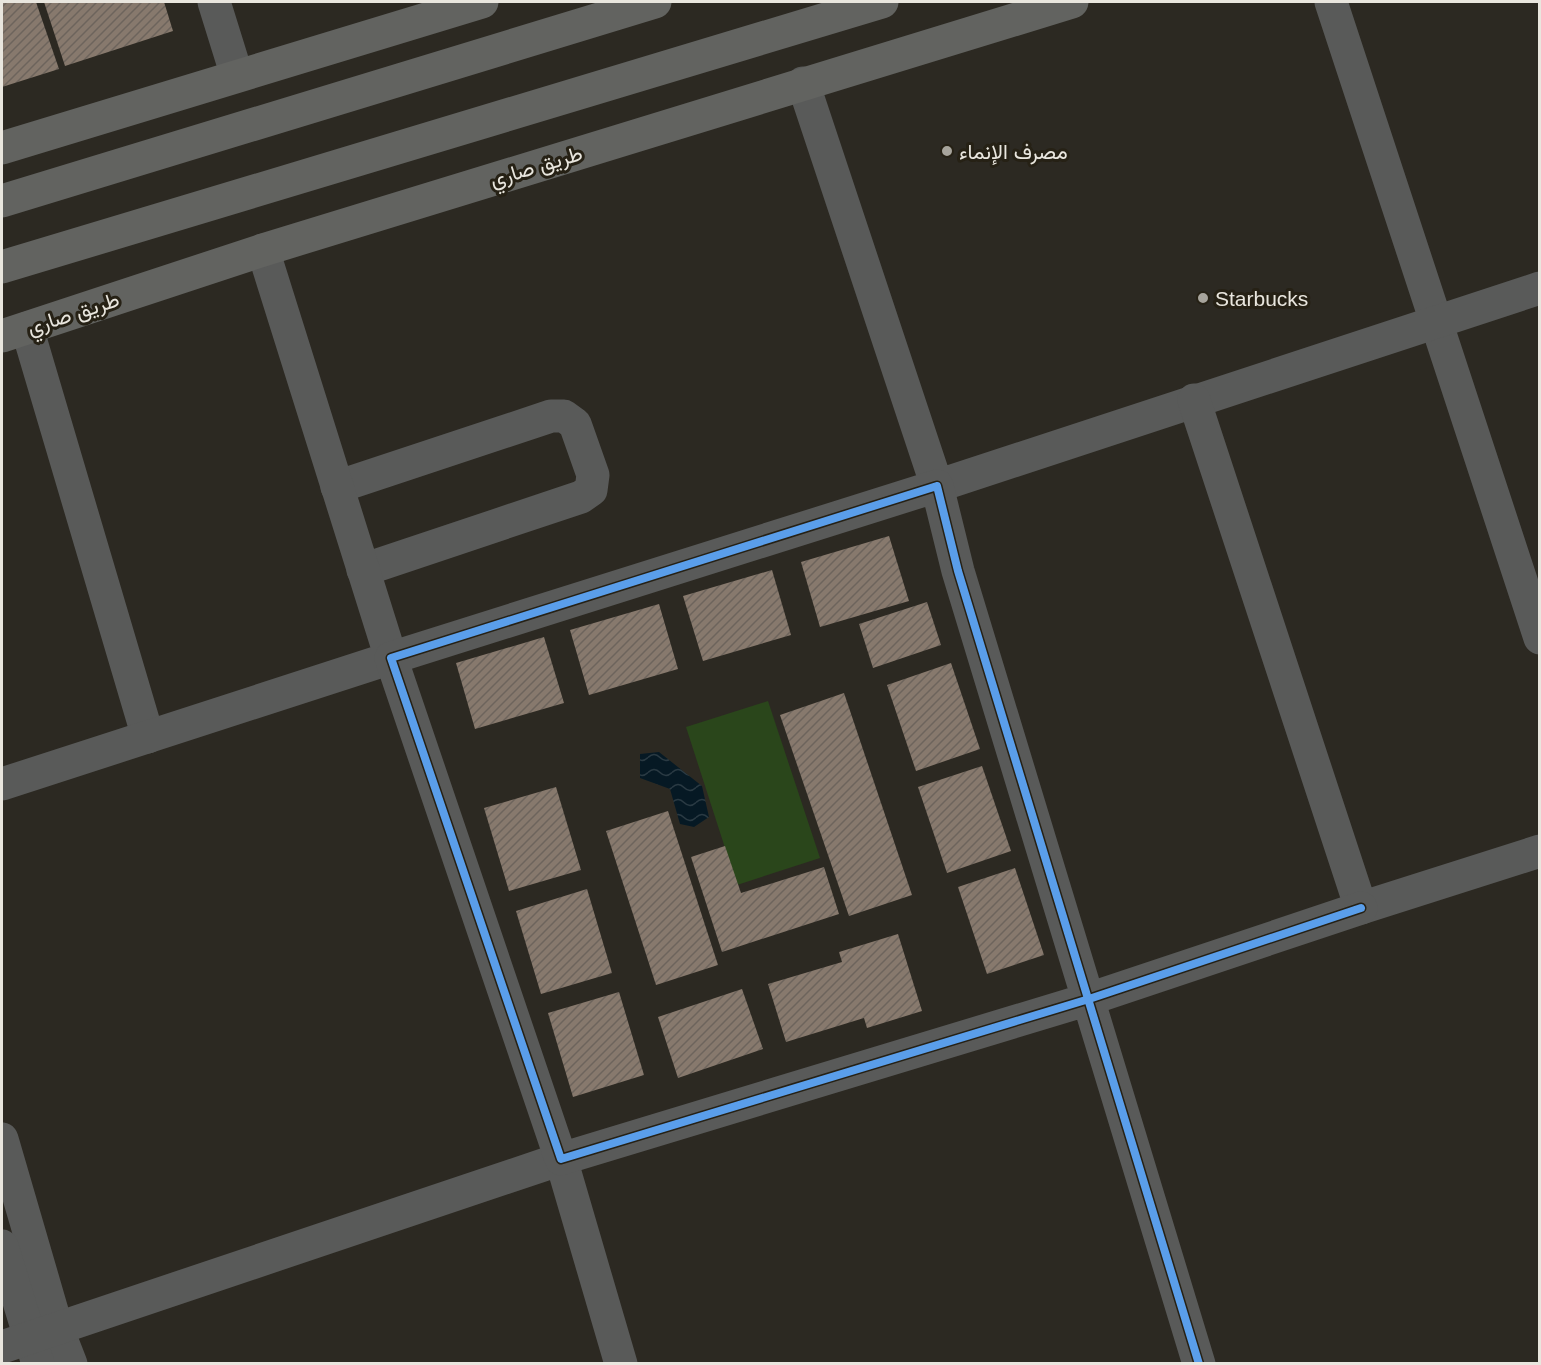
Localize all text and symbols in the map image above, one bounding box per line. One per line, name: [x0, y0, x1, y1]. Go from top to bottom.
place label: مصرف الإنماء: [959, 140, 1068, 166]
street label: طريق صاري: [487, 141, 587, 197]
marker: مصرف الإنماء: [940, 144, 954, 158]
street label: طريق صاري: [24, 287, 124, 344]
place label: Starbucks: [1215, 287, 1308, 310]
marker: Starbucks: [1196, 291, 1210, 305]

